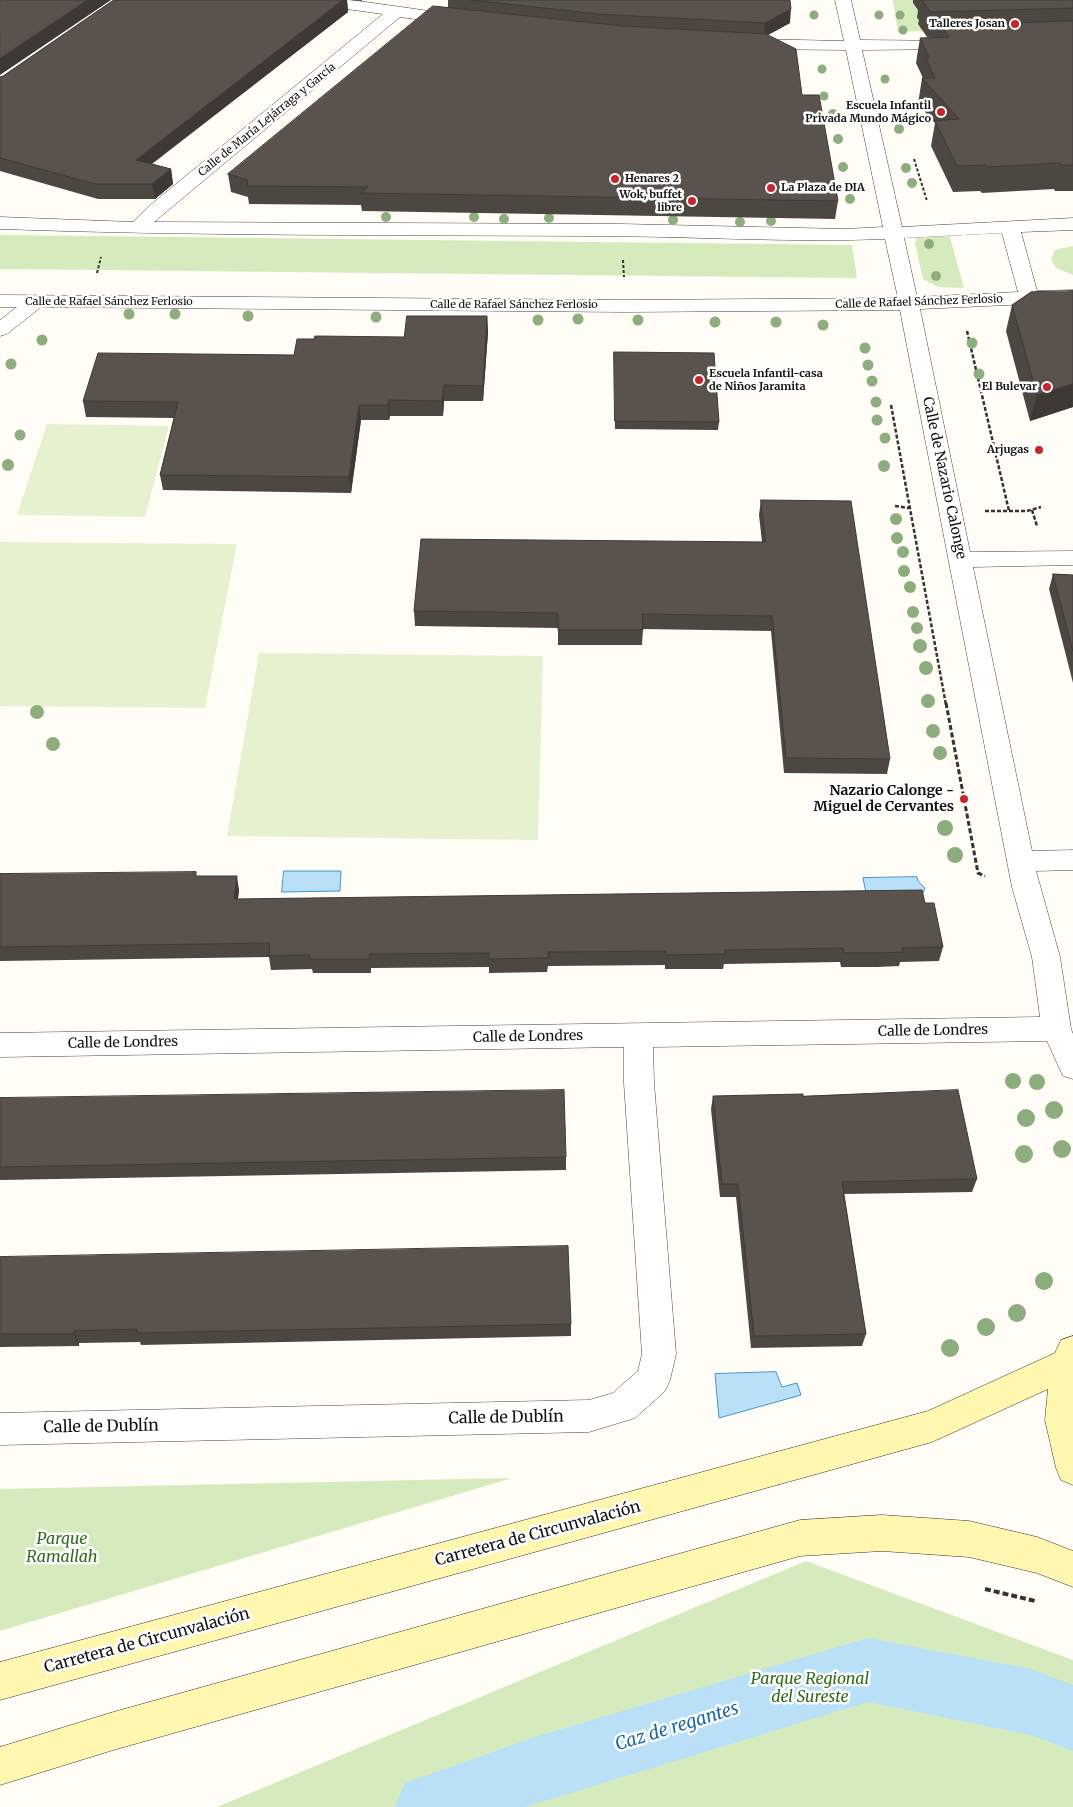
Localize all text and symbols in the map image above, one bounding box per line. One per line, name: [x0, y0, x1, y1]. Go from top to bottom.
place label: Talleres Josan: [929, 17, 1005, 31]
marker: Talleres Josan: [1009, 18, 1021, 30]
street label: Calle de María Lejárraga y García: [196, 61, 338, 179]
place label: Escuela Infantil Privada Mundo Mágico: [805, 99, 931, 125]
marker: Escuela Infantil Privada Mundo Mágico: [935, 106, 947, 118]
place label: Henares 2: [625, 172, 679, 186]
marker: Henares 2: [609, 173, 621, 185]
place label: La Plaza de DIA: [781, 181, 865, 195]
marker: La Plaza de DIA: [765, 182, 777, 194]
place label: Wok, buffet libre: [619, 188, 682, 214]
marker: Wok, buffet libre: [686, 195, 698, 207]
street label: Calle de Rafael Sánchez Ferlosio: [835, 292, 1003, 312]
street label: Calle de Rafael Sánchez Ferlosio: [25, 295, 193, 309]
street label: Calle de Rafael Sánchez Ferlosio: [430, 298, 598, 312]
place label: Escuela Infantil-casa de Niños Jaramita: [709, 367, 823, 393]
marker: Escuela Infantil-casa de Niños Jaramita: [693, 374, 705, 386]
place label: El Bulevar: [982, 380, 1037, 394]
marker: El Bulevar: [1041, 381, 1053, 393]
street label: Calle de Nazario Calonge: [919, 395, 969, 561]
place label: Arjugas: [987, 443, 1029, 457]
marker: Arjugas: [1033, 444, 1045, 456]
place label: Nazario Calonge - Miguel de Cervantes: [814, 783, 954, 816]
marker: Nazario Calonge - Miguel de Cervantes: [958, 793, 970, 805]
street label: Calle de Londres: [878, 1022, 988, 1040]
street label: Calle de Londres: [473, 1028, 583, 1046]
street label: Calle de Londres: [68, 1034, 178, 1052]
street label: Calle de Dublín: [448, 1407, 564, 1429]
street label: Calle de Dublín: [43, 1416, 159, 1438]
street label: Carretera de Circunvalación: [433, 1497, 643, 1571]
park label: Parque Ramallah: [26, 1529, 98, 1567]
street label: Carretera de Circunvalación: [42, 1604, 252, 1678]
park label: Parque Regional del Sureste: [751, 1669, 869, 1707]
water label: Caz de regantes: [613, 1698, 741, 1756]

